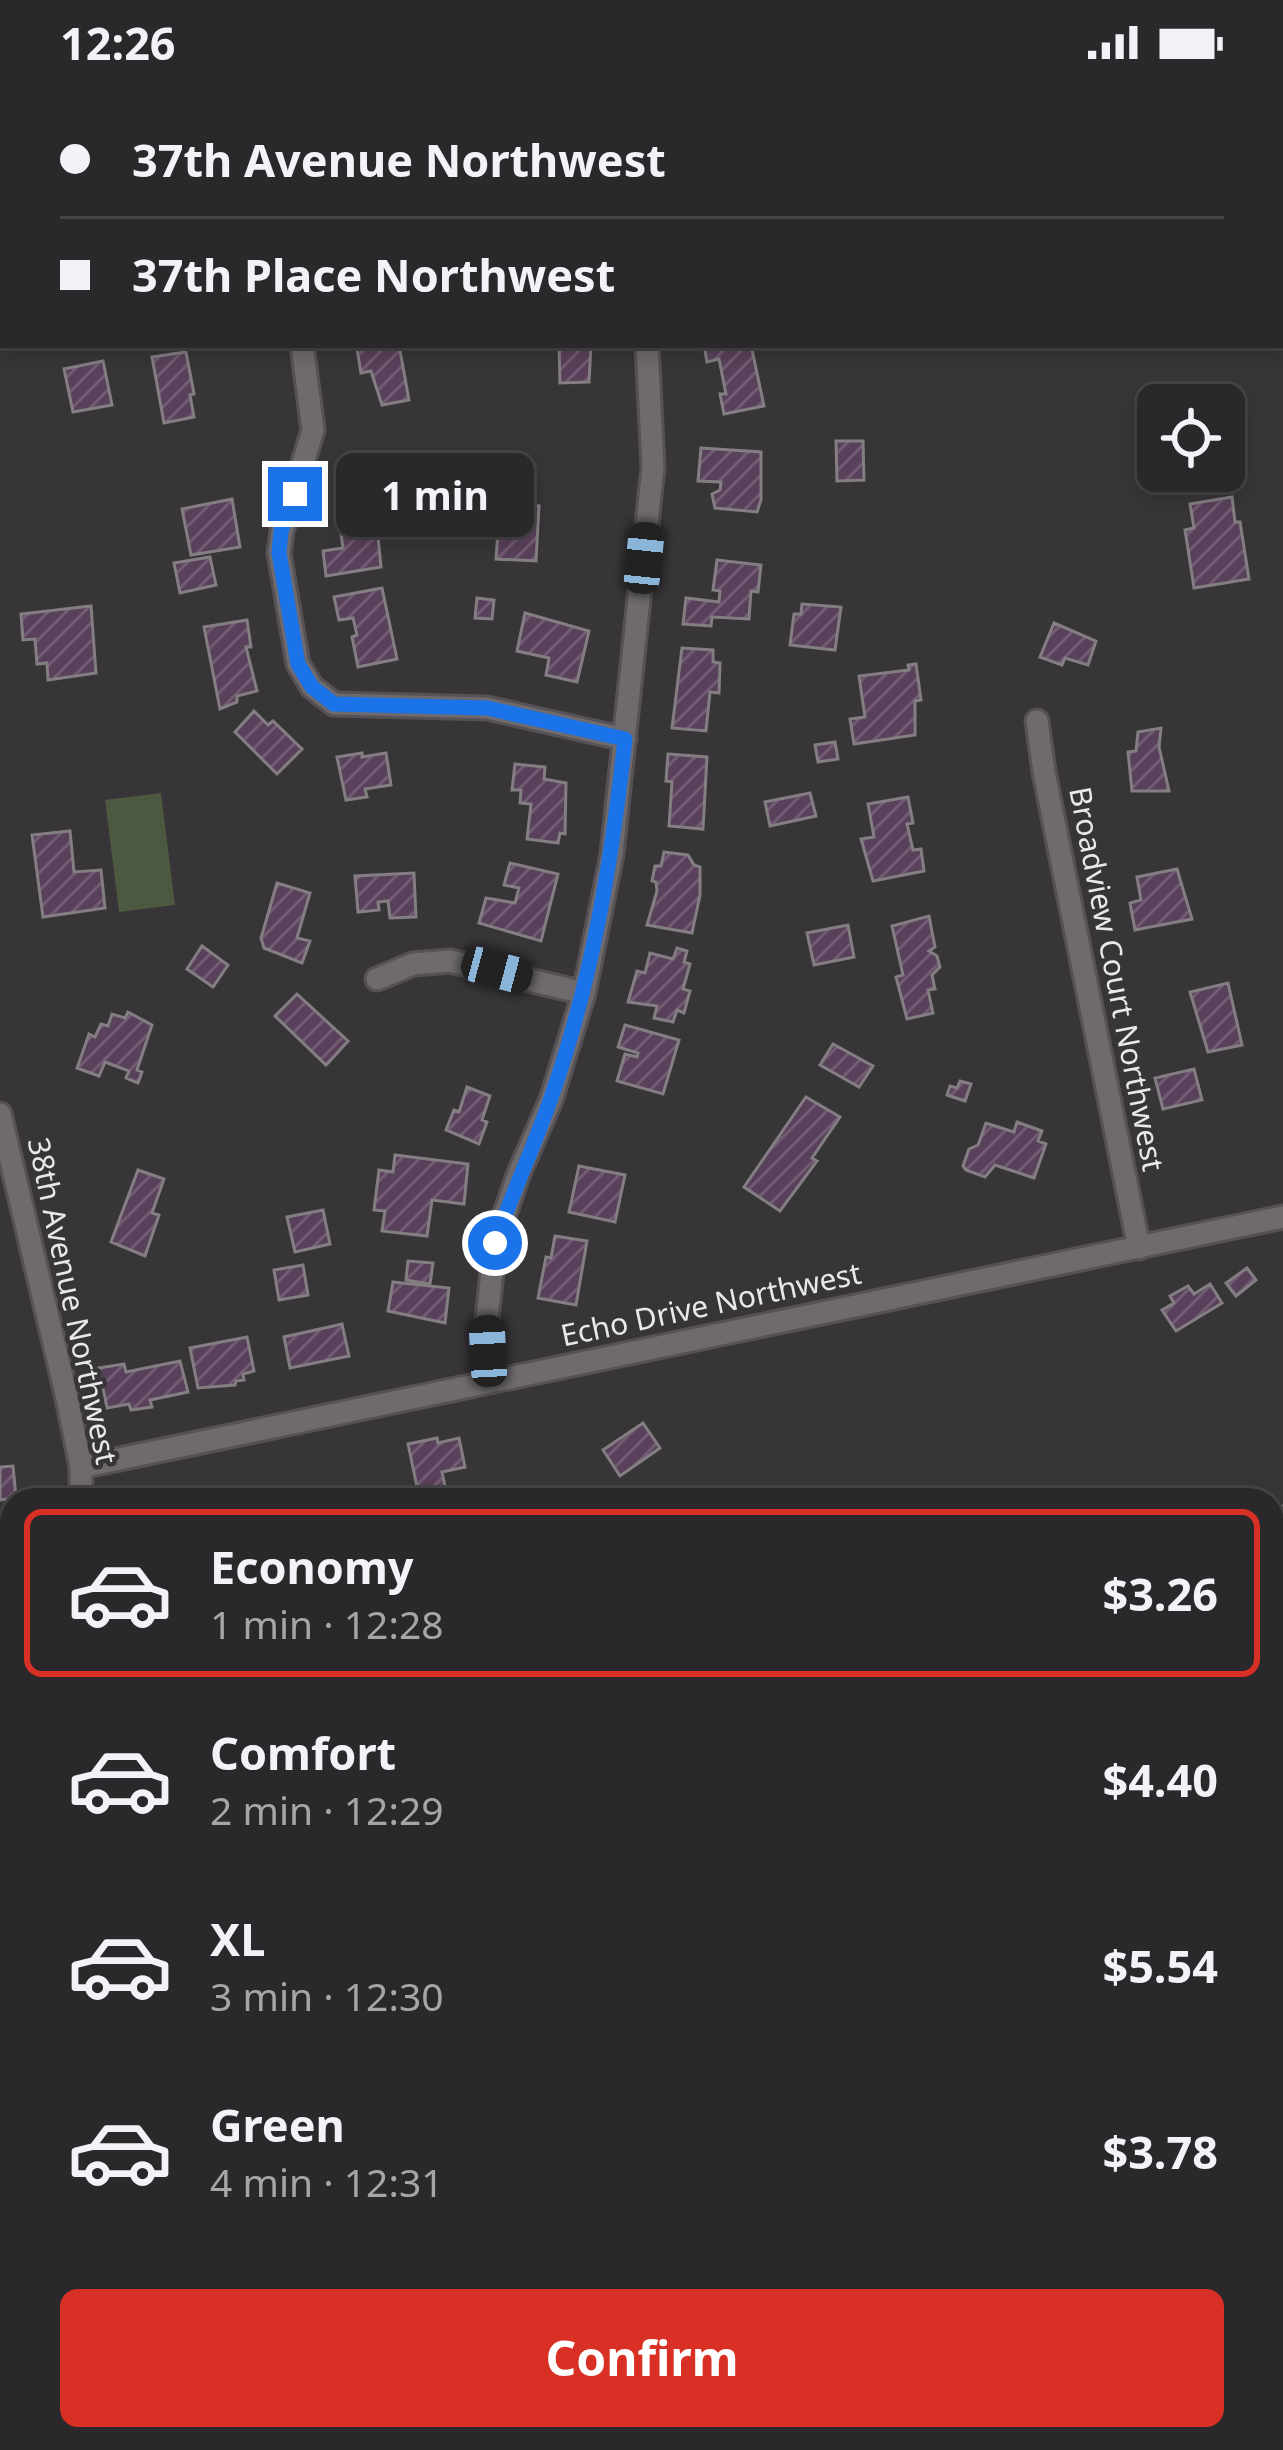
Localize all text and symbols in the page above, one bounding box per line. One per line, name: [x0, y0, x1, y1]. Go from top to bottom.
text: 12:26: [60, 12, 176, 73]
text: 37th Avenue Northwest: [132, 129, 666, 190]
text: 37th Place Northwest: [132, 244, 615, 305]
map controls: [1137, 384, 1245, 492]
button: locate: [1137, 384, 1245, 492]
callout: 1 min: [337, 452, 535, 536]
route end: [268, 467, 322, 521]
text: 1 min: [381, 468, 489, 521]
car: [622, 520, 666, 596]
street label: Broadview Court Northwest: [1060, 783, 1175, 1174]
car: [458, 943, 536, 997]
street label: 38th Avenue Northwest: [19, 1134, 128, 1468]
route start: [468, 1216, 522, 1270]
street label: Echo Drive Northwest: [557, 1252, 865, 1355]
car: [468, 1314, 508, 1388]
text: Economy: [210, 1536, 414, 1597]
icon: car: [66, 1539, 174, 1647]
text: $3.26: [1102, 1563, 1218, 1624]
text: 1 min · 12:28: [210, 1597, 444, 1650]
text: Comfort: [210, 1722, 396, 1783]
icon: car: [66, 1725, 174, 1833]
text: $4.40: [1102, 1749, 1218, 1810]
text: 2 min · 12:29: [210, 1783, 444, 1836]
text: XL: [210, 1908, 265, 1969]
icon: car: [66, 1911, 174, 2019]
text: $5.54: [1102, 1935, 1218, 1996]
text: 3 min · 12:30: [210, 1969, 444, 2022]
text: Green: [210, 2094, 345, 2155]
icon: car: [66, 2097, 174, 2205]
text: $3.78: [1102, 2121, 1218, 2182]
text: 4 min · 12:31: [210, 2155, 444, 2208]
button: Confirm: [60, 2289, 1224, 2427]

